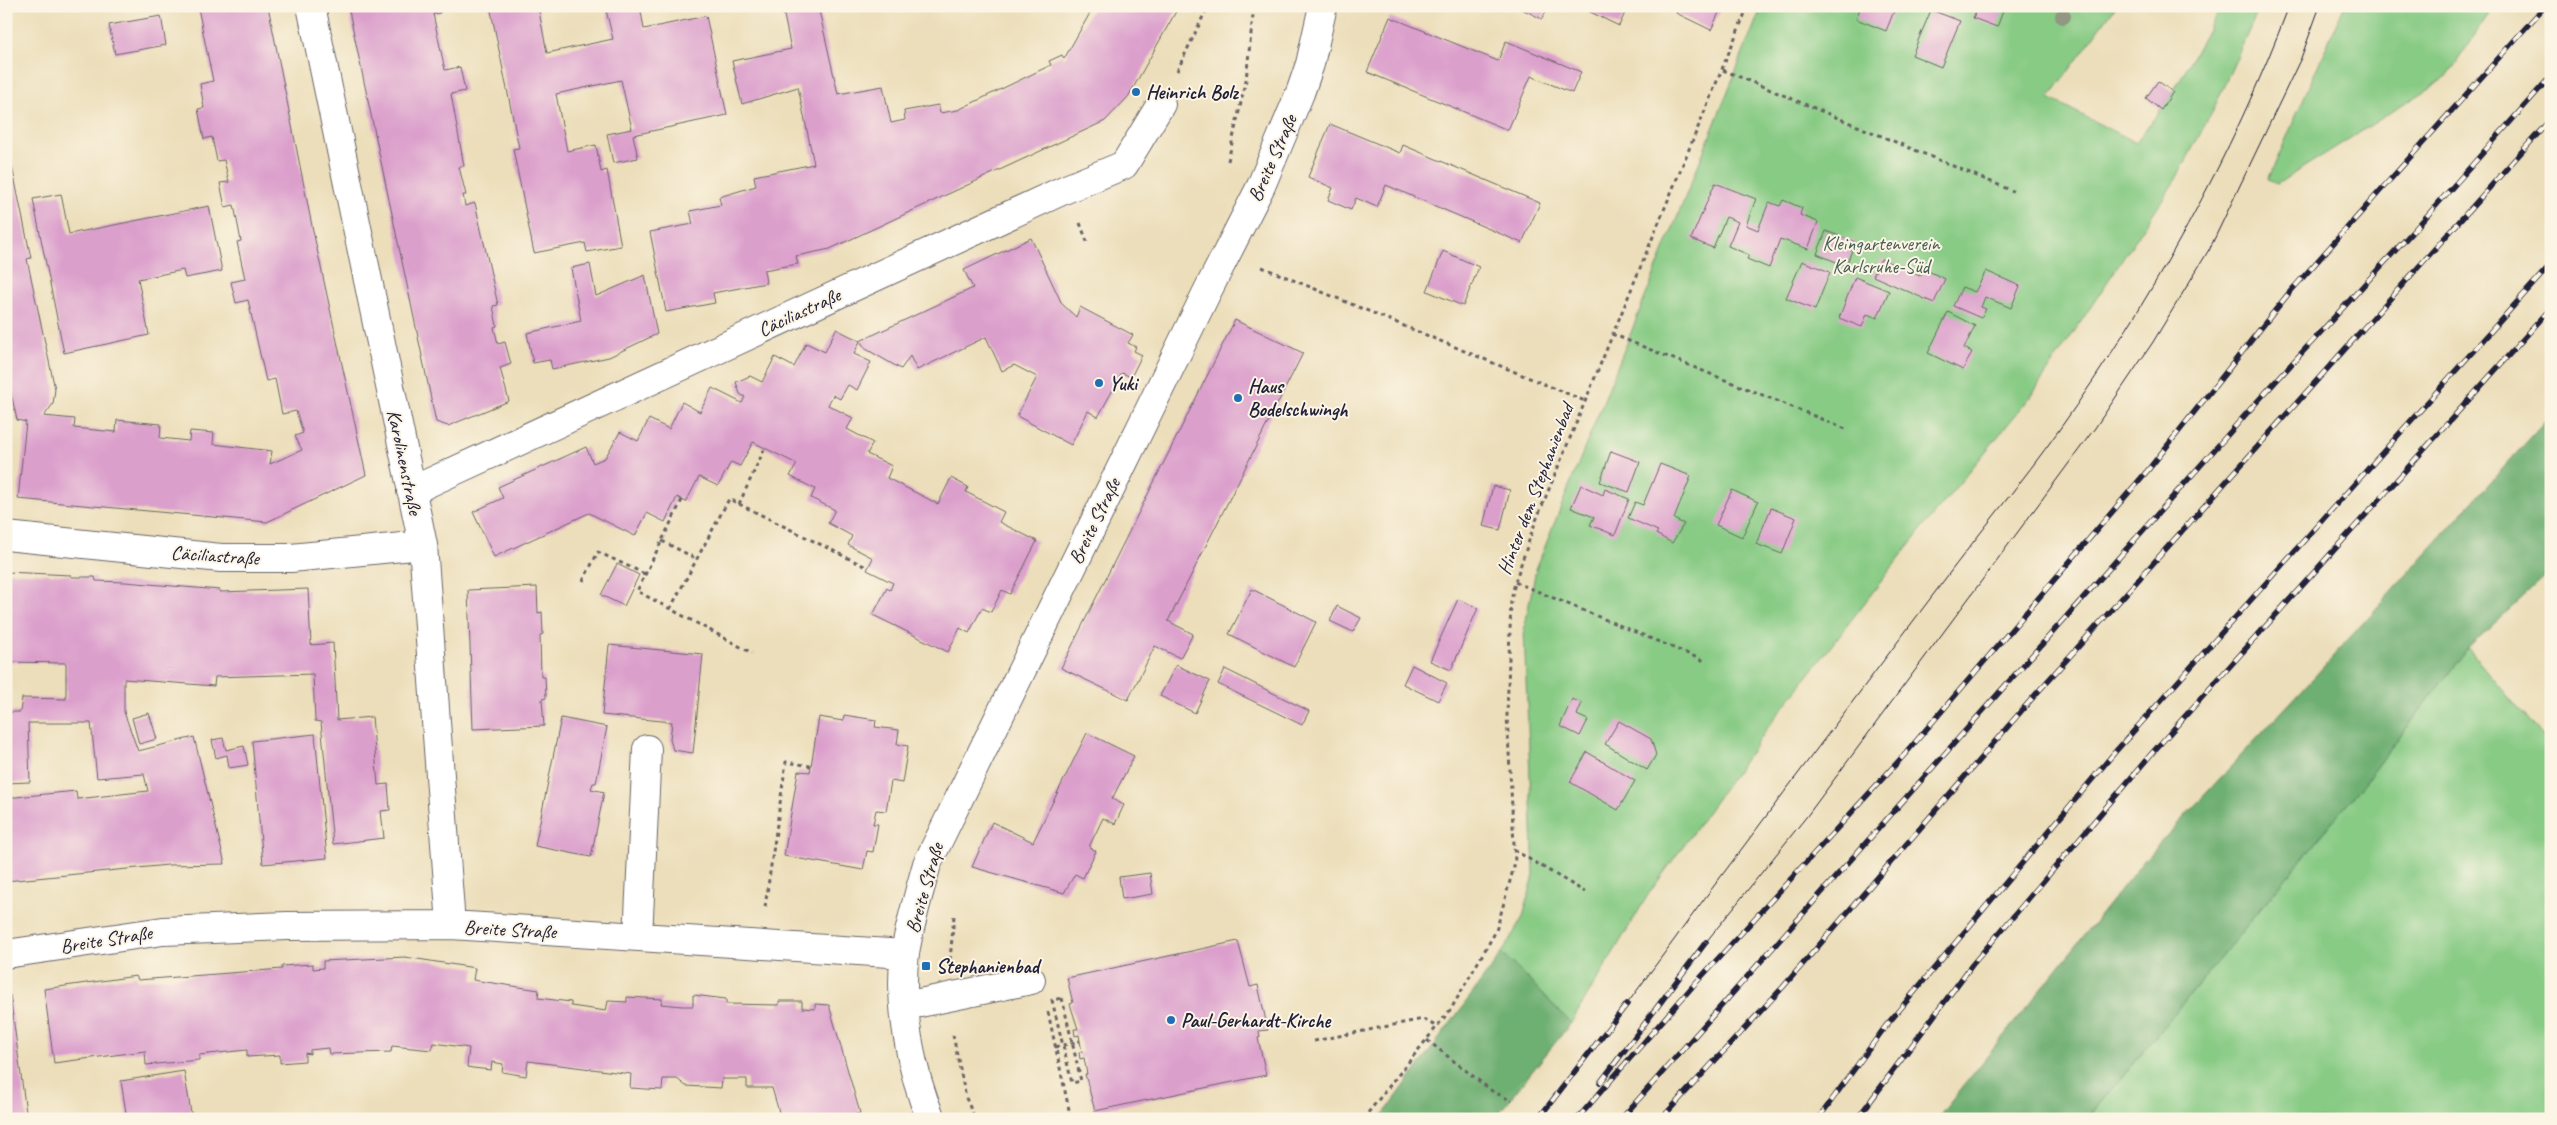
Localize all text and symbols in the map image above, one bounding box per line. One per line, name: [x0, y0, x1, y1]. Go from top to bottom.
place label: Heinrich Bolz: [1146, 80, 1240, 105]
marker: Heinrich Bolz: [1130, 86, 1142, 98]
street label: Breite Straße: [1242, 110, 1303, 206]
park label: Kleingartenverein Karlsruhe-Süd: [1823, 231, 1940, 279]
street label: Cäciliastraße: [754, 282, 846, 342]
place label: Yuki: [1109, 371, 1140, 396]
place label: Haus Bodelschwingh: [1248, 374, 1348, 422]
marker: Yuki: [1093, 377, 1105, 389]
marker: Haus Bodelschwingh: [1232, 392, 1244, 404]
street label: Hinter dem Stephanienbad: [1491, 397, 1581, 578]
street label: Karolinenstraße: [381, 407, 428, 518]
street label: Breite Straße: [1063, 473, 1127, 568]
street label: Cäciliastraße: [170, 540, 261, 571]
street label: Breite Straße: [900, 839, 950, 936]
street label: Breite Straße: [463, 915, 558, 944]
street label: Breite Straße: [58, 920, 155, 959]
place label: Stephanienbad: [936, 954, 1043, 979]
marker: Stephanienbad: [920, 960, 932, 972]
place label: Paul-Gerhardt-Kirche: [1181, 1008, 1331, 1033]
marker: Paul-Gerhardt-Kirche: [1165, 1014, 1177, 1026]

